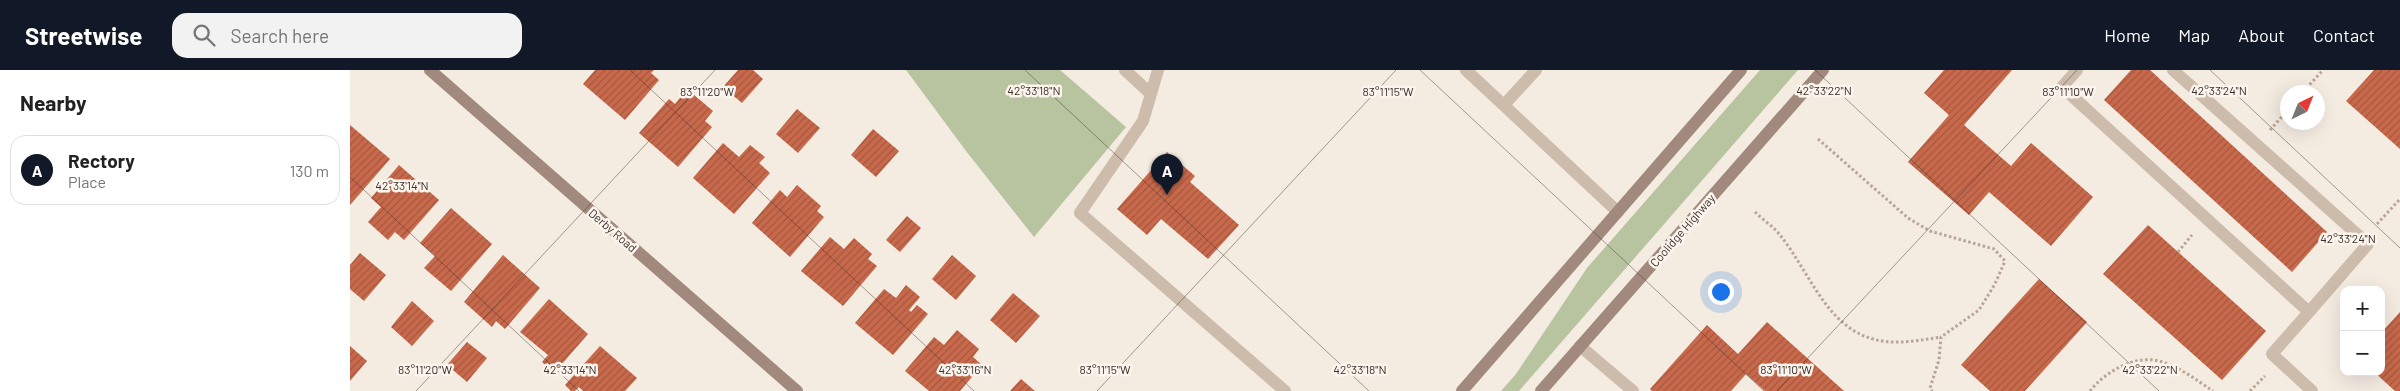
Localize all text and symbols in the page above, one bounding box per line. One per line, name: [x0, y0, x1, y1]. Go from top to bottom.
search box: [172, 13, 522, 58]
text: Streetwise: [25, 21, 142, 50]
icon: search: [190, 21, 218, 49]
text: Search here: [230, 24, 329, 47]
text: Home: [2104, 24, 2150, 46]
text: Map: [2178, 24, 2210, 46]
text: About: [2238, 24, 2285, 46]
text: Contact: [2313, 24, 2375, 46]
text: 42°33'18"N: [1007, 83, 1061, 97]
text: 42°33'22"N: [1796, 83, 1852, 97]
text: 42°33'24"N: [2191, 83, 2247, 97]
text: 83°11'20"W: [680, 84, 734, 98]
text: 83°11'15"W: [1362, 84, 1414, 98]
text: 83°11'10"W: [2042, 84, 2094, 98]
north arrow: [2280, 85, 2325, 130]
text: Nearby: [20, 90, 86, 115]
text: Rectory: [68, 149, 135, 172]
pin: A: [1151, 154, 1183, 195]
text: A: [32, 161, 42, 180]
text: 130 m: [290, 161, 329, 180]
text: Place: [68, 172, 106, 191]
text: 42°33'14"N: [375, 178, 429, 192]
street label: Coolidge Highway: [1647, 190, 1718, 269]
street label: Derby Road: [586, 205, 640, 255]
text: 42°33'24"N: [2320, 231, 2376, 245]
your location: [1708, 279, 1734, 305]
map controls: [2340, 286, 2385, 376]
button: +: [2340, 286, 2385, 331]
button: −: [2340, 331, 2385, 376]
text: 83°11'20"W: [398, 362, 452, 376]
text: 42°33'14"N: [543, 362, 597, 376]
text: 42°33'16"N: [938, 362, 992, 376]
text: 83°11'15"W: [1079, 362, 1131, 376]
text: 42°33'18"N: [1333, 362, 1387, 376]
text: 83°11'10"W: [1760, 362, 1812, 376]
text: 42°33'22"N: [2122, 362, 2178, 376]

